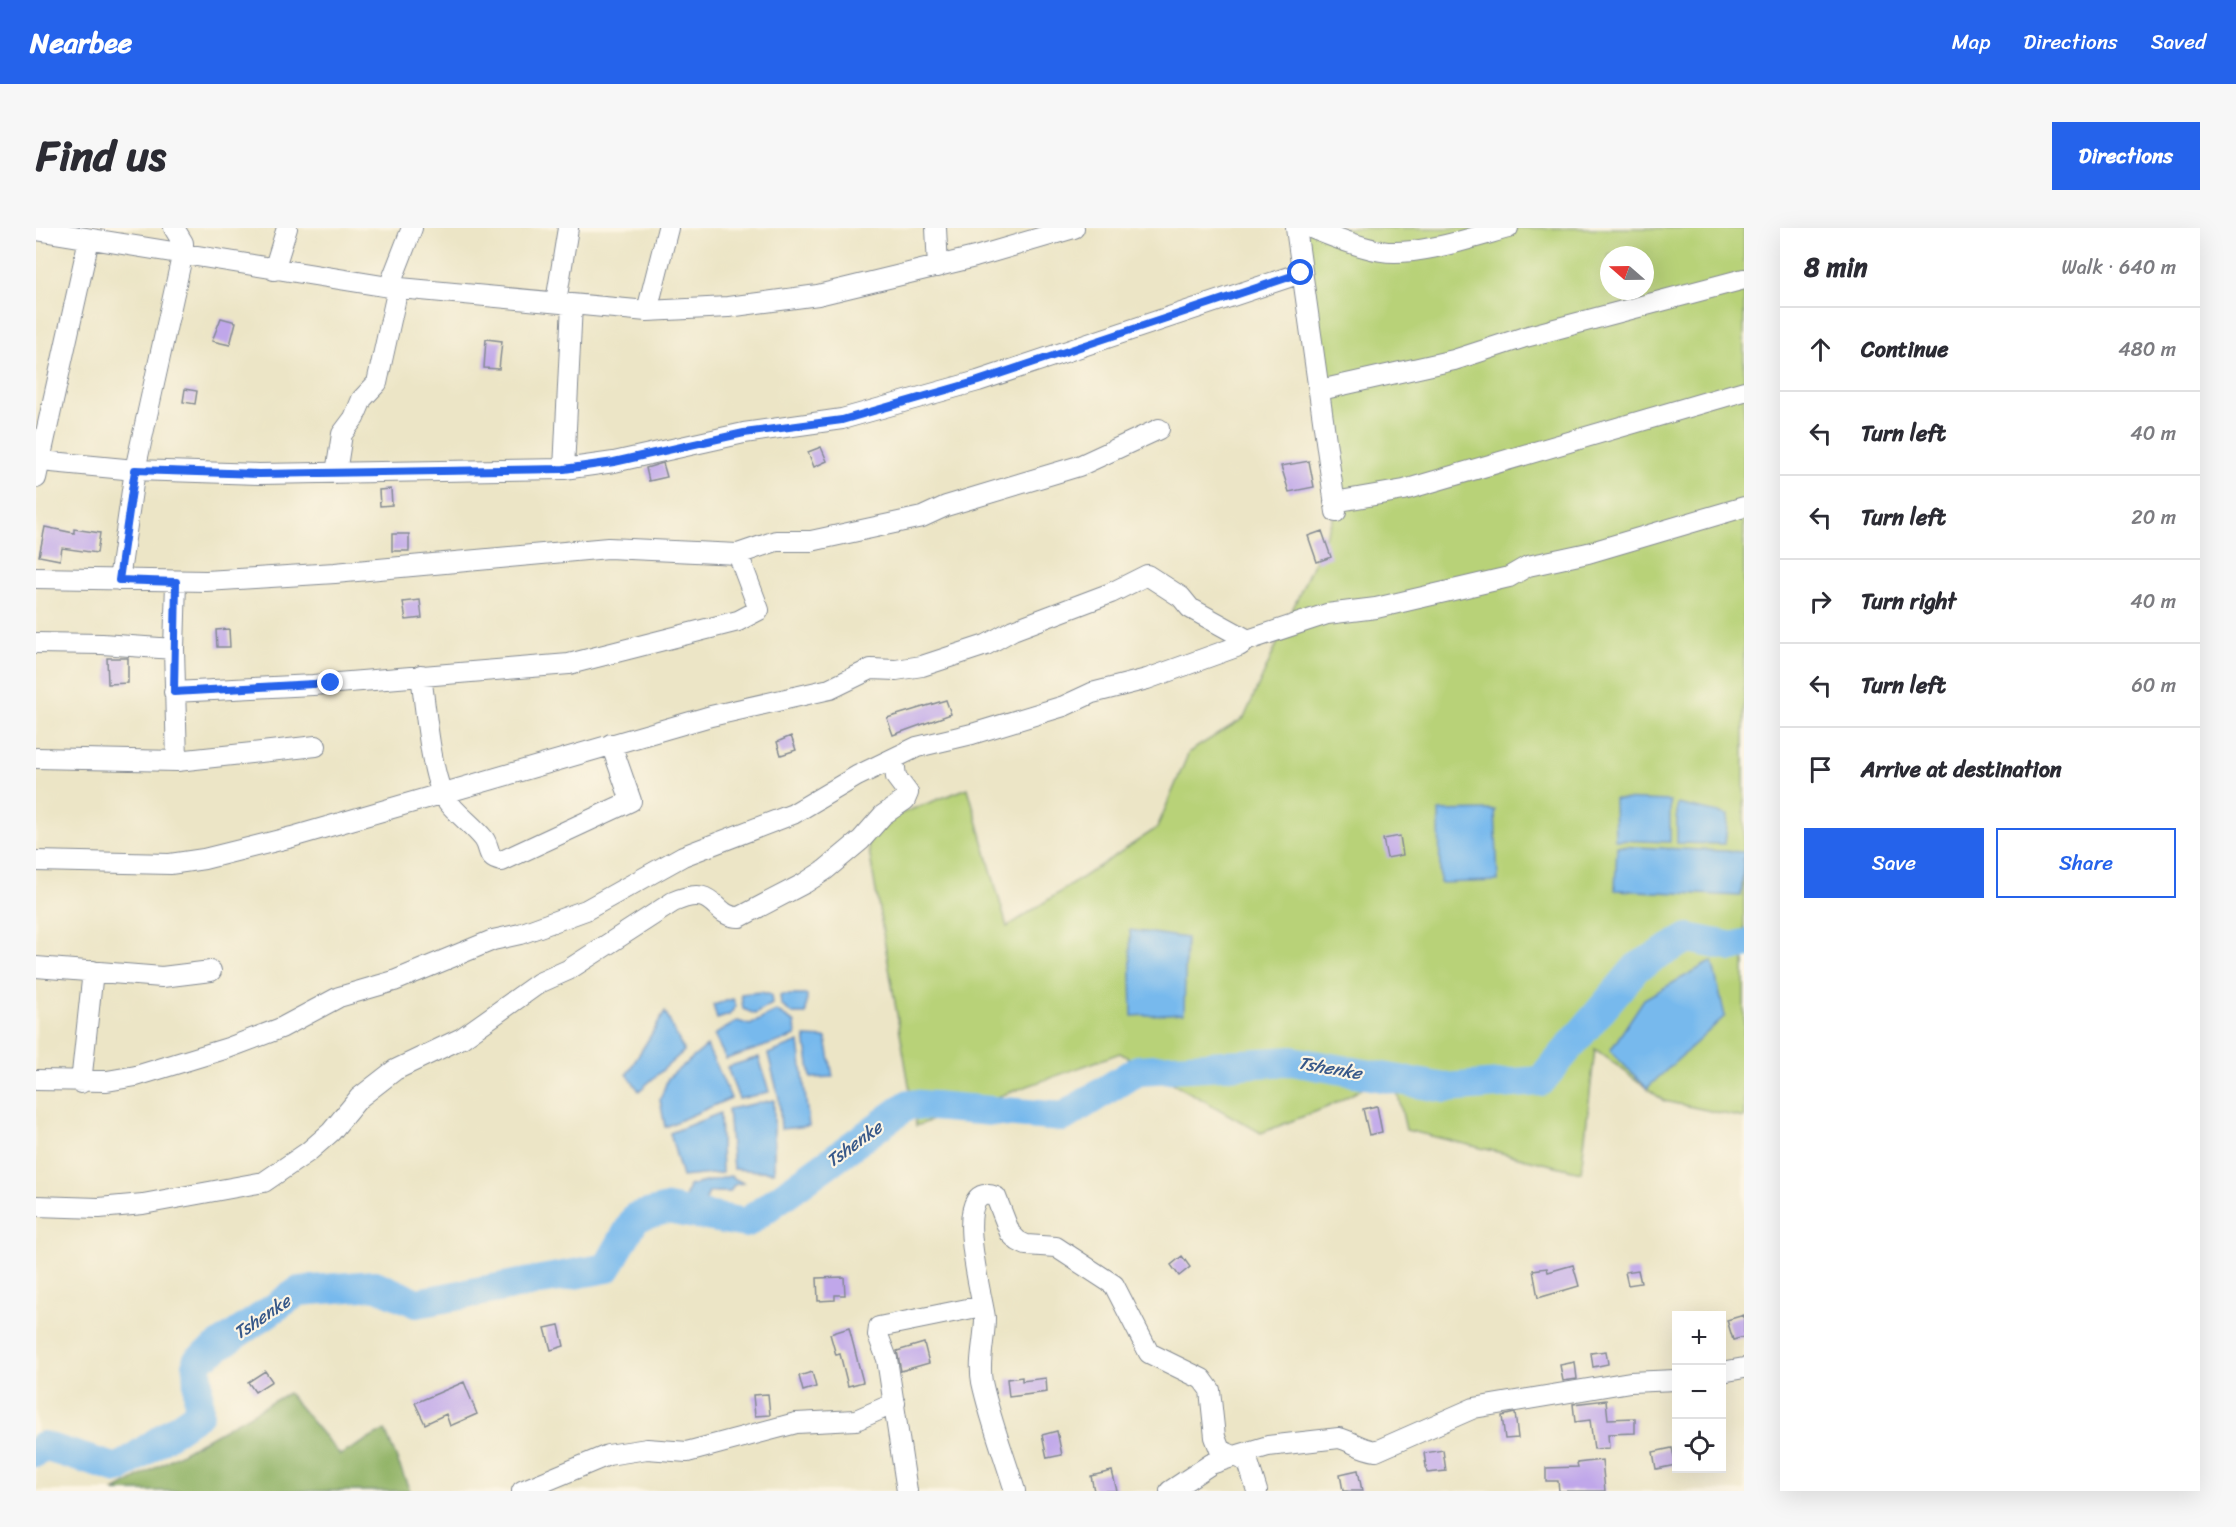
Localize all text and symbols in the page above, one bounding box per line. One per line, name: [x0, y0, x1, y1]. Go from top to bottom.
text: Nearbee: [30, 18, 132, 67]
text: Map: [1952, 23, 1990, 61]
text: Directions: [2023, 23, 2118, 61]
text: Saved: [2151, 23, 2206, 61]
text: Find us: [36, 119, 166, 193]
button: Directions: [2052, 122, 2200, 190]
text: 8 min: [1804, 244, 1868, 290]
north arrow: [1600, 246, 1654, 300]
text: Walk · 640 m: [2061, 250, 2176, 285]
route start: [1287, 259, 1313, 285]
text: Continue: [1861, 330, 1949, 369]
text: 480 m: [2118, 332, 2176, 367]
icon: ahead: [1804, 333, 1837, 366]
text: Turn left: [1861, 414, 1946, 453]
text: 40 m: [2130, 416, 2176, 451]
icon: left: [1804, 417, 1837, 450]
text: Turn left: [1861, 498, 1946, 537]
text: 20 m: [2131, 500, 2176, 535]
icon: left: [1804, 501, 1837, 534]
text: Turn right: [1861, 582, 1956, 621]
text: 40 m: [2130, 584, 2176, 619]
icon: right: [1804, 585, 1837, 618]
text: Turn left: [1861, 666, 1946, 705]
text: 60 m: [2131, 668, 2176, 703]
route end: [317, 669, 343, 695]
icon: left: [1804, 669, 1837, 702]
text: Arrive at destination: [1861, 750, 2062, 789]
icon: arrive: [1804, 753, 1837, 786]
button: Save: [1804, 828, 1984, 898]
button: Share: [1996, 828, 2176, 898]
water label: Tshenke: [1296, 1047, 1366, 1090]
water label: Tshenke: [819, 1111, 891, 1176]
water label: Tshenke: [227, 1285, 299, 1348]
map controls: [1672, 1311, 1726, 1473]
button: +: [1672, 1311, 1726, 1365]
button: −: [1672, 1365, 1726, 1419]
button: locate: [1672, 1419, 1726, 1473]

